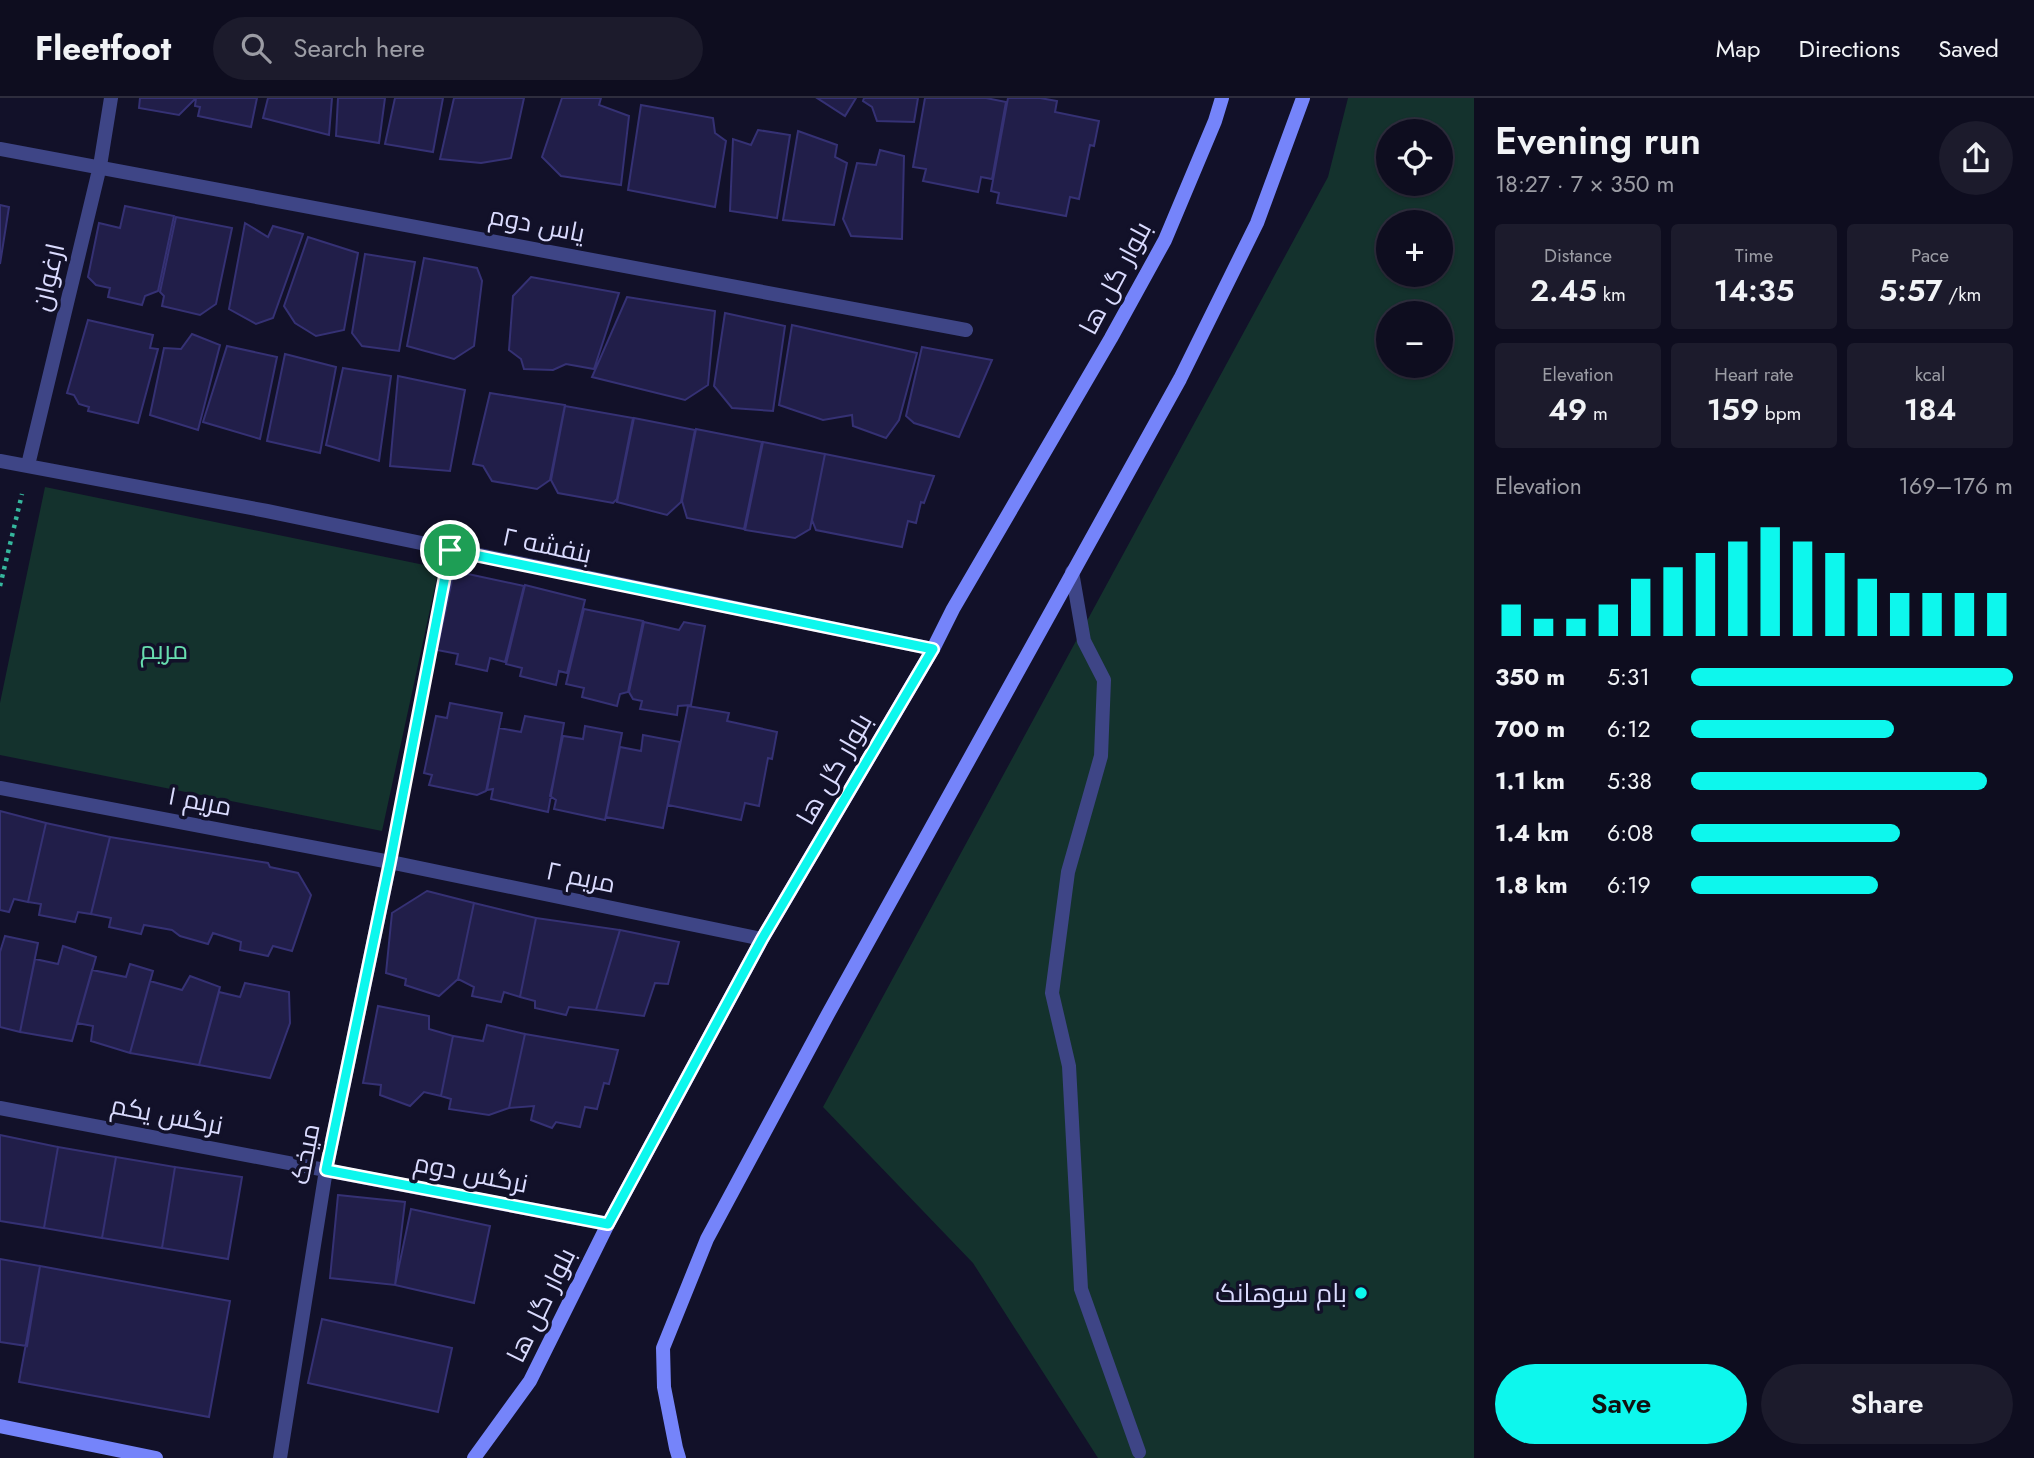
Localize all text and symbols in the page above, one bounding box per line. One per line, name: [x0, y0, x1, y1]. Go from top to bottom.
search box: [213, 17, 703, 80]
text: Fleetfoot: [35, 25, 171, 72]
icon: search: [237, 29, 275, 67]
text: Search here: [293, 29, 425, 67]
text: Map: [1716, 31, 1761, 66]
text: Directions: [1799, 31, 1900, 66]
text: Saved: [1938, 31, 1999, 66]
text: Evening run: [1495, 113, 1701, 168]
map controls: [1376, 119, 1453, 378]
button: locate: [1376, 119, 1453, 196]
button: share: [1939, 121, 2013, 195]
text: 18:27 · 7 × 350 m: [1495, 167, 1674, 201]
street label: یاس دوم: [486, 196, 588, 252]
button: +: [1376, 210, 1453, 287]
street label: بلوار گل ها: [1069, 215, 1161, 341]
street label: ارغوان: [22, 239, 74, 315]
text: Distance: [1544, 242, 1612, 269]
text: Time: [1735, 242, 1773, 269]
text: Pace: [1911, 242, 1949, 269]
text: 2.45: [1530, 269, 1597, 312]
text: 14:35: [1714, 269, 1794, 312]
text: 5:57: [1879, 269, 1943, 312]
text: km: [1597, 281, 1626, 308]
text: /km: [1943, 281, 1981, 308]
button: −: [1376, 301, 1453, 378]
text: Elevation: [1542, 361, 1614, 388]
text: Heart rate: [1714, 361, 1794, 388]
text: kcal: [1915, 361, 1945, 388]
text: 49: [1548, 388, 1587, 431]
text: 159: [1707, 388, 1759, 431]
text: 184: [1904, 388, 1956, 431]
text: m: [1587, 400, 1608, 427]
text: bpm: [1759, 400, 1801, 427]
text: Elevation: [1495, 469, 1582, 503]
text: 169–176 m: [1899, 469, 2013, 503]
street label: بنفشه ۲: [499, 517, 595, 573]
pin: [420, 520, 480, 580]
icon: arrive: [431, 531, 469, 569]
park label: مریم: [140, 631, 188, 669]
text: 350 m: [1495, 660, 1565, 694]
text: 5:31: [1607, 660, 1650, 694]
street label: بلوار گل ها: [787, 706, 881, 832]
text: 700 m: [1495, 712, 1565, 746]
text: 6:12: [1607, 712, 1651, 746]
text: 1.1 km: [1495, 764, 1565, 798]
text: 5:38: [1607, 764, 1652, 798]
street label: مریم ۱: [165, 776, 235, 826]
text: 1.4 km: [1495, 816, 1569, 850]
text: 6:08: [1607, 816, 1654, 850]
street label: مریم ۲: [543, 851, 619, 903]
text: 1.8 km: [1495, 868, 1568, 902]
text: 6:19: [1607, 868, 1651, 902]
street label: نرگس یکم: [108, 1086, 226, 1144]
street label: میخک: [281, 1120, 329, 1188]
street label: نرگس دوم: [411, 1143, 531, 1203]
street label: بلوار گل ها: [497, 1241, 585, 1369]
place label: بام سوهانک: [1215, 1274, 1347, 1312]
marker: بام سوهانک: [1353, 1285, 1369, 1301]
button: Save: [1495, 1364, 1747, 1444]
button: Share: [1761, 1364, 2013, 1444]

